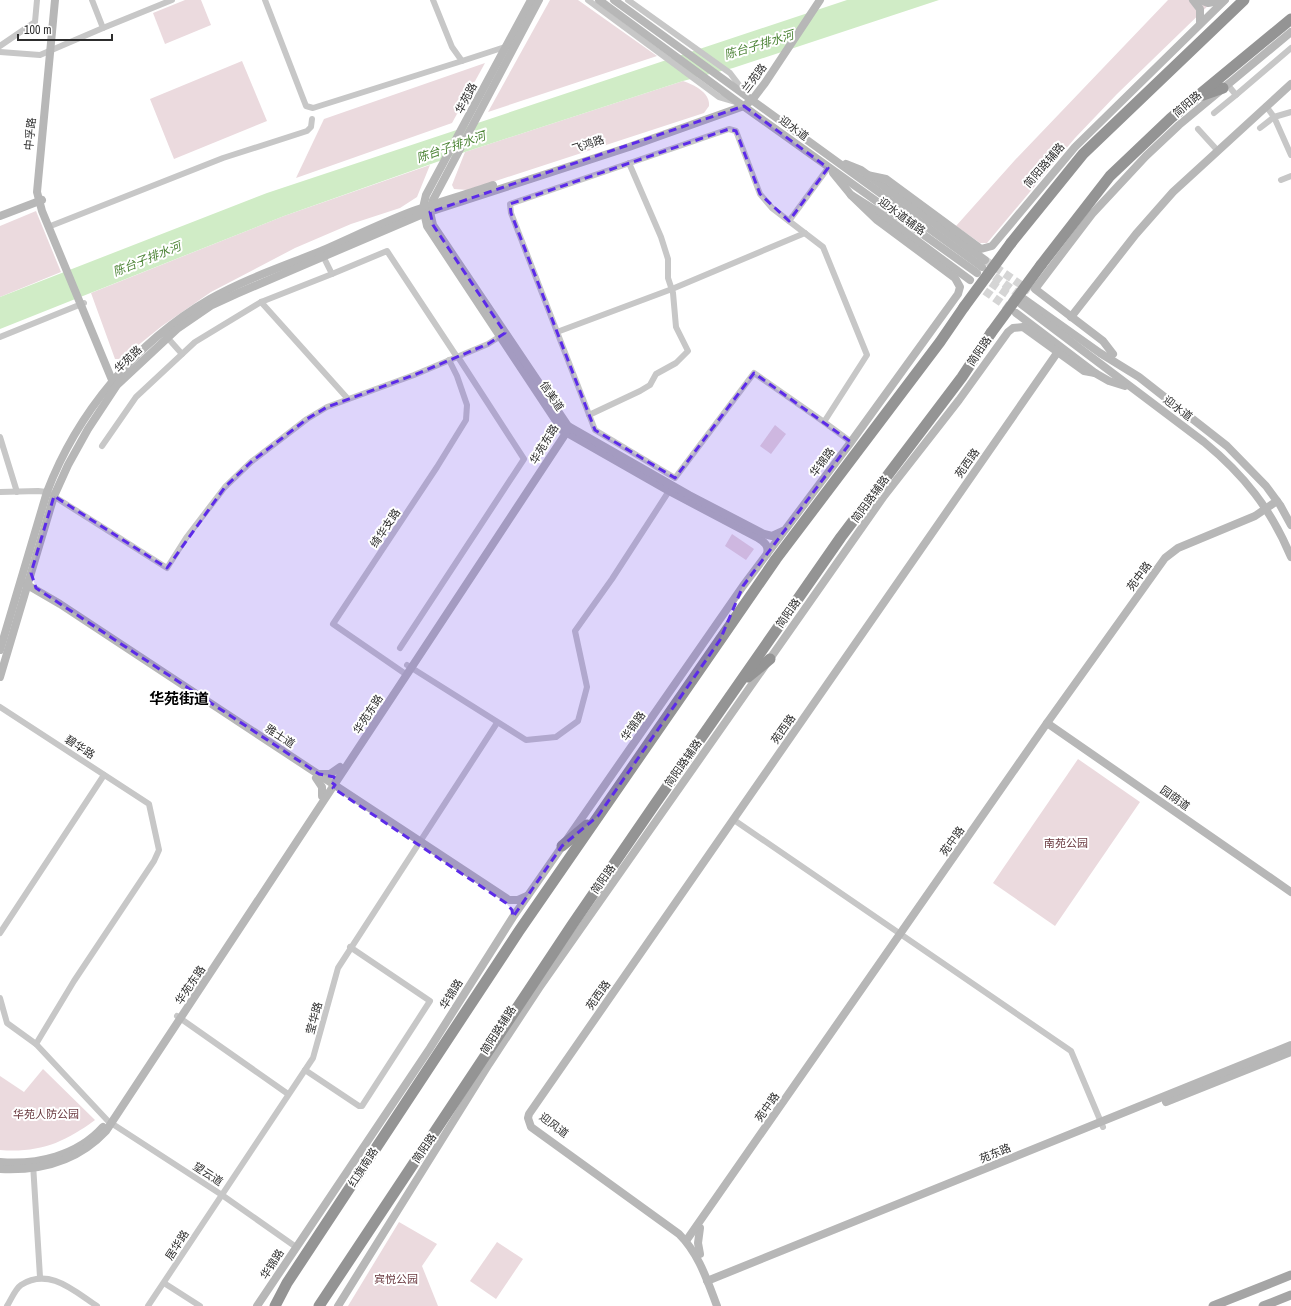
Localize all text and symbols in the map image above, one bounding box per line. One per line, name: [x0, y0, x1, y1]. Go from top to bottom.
scale bar: [18, 16, 112, 42]
text: 100 m: [24, 22, 51, 38]
water label: 陈台子排水河: [722, 26, 798, 63]
street label: 兰苑路: [738, 61, 770, 95]
street label: 华苑路: [452, 80, 480, 116]
street label: 简阳路: [1170, 88, 1204, 120]
street label: 迎水道: [777, 113, 811, 143]
street label: 中孚路: [22, 117, 38, 151]
water label: 陈台子排水河: [414, 127, 490, 166]
street label: 飞鸿路: [570, 132, 606, 156]
street label: 简阳路辅路: [1021, 140, 1067, 190]
street label: 迎水道辅路: [876, 194, 928, 238]
water label: 陈台子排水河: [111, 237, 185, 280]
street label: 简阳路: [964, 333, 994, 369]
street label: 华苑路: [111, 343, 145, 375]
street label: 信美道: [537, 378, 567, 414]
street label: 迎水道: [1161, 392, 1195, 424]
street label: 华苑东路: [527, 422, 561, 466]
street label: 华锦路: [806, 445, 838, 479]
street label: 苑西路: [952, 445, 982, 481]
street label: 简阳路辅路: [848, 473, 892, 525]
street label: 绮华支路: [367, 506, 403, 550]
street label: 苑中路: [1124, 559, 1154, 593]
street label: 简阳路: [773, 595, 803, 631]
district label: 华苑街道: [149, 688, 209, 709]
street label: 华苑东路: [350, 692, 386, 736]
street label: 华锦路: [618, 708, 648, 744]
street label: 苑西路: [768, 711, 798, 747]
street label: 雅士道: [262, 721, 298, 751]
street label: 碧华路: [62, 732, 98, 762]
street label: 简阳路辅路: [661, 736, 705, 790]
street label: 园荫道: [1157, 783, 1193, 813]
street label: 苑中路: [937, 823, 967, 859]
park label: 南苑公园: [1044, 836, 1088, 850]
street label: 简阳路: [588, 861, 618, 897]
street label: 华苑东路: [172, 963, 208, 1007]
street label: 华锦路: [436, 976, 466, 1012]
street label: 苑西路: [583, 977, 613, 1013]
street label: 莹华路: [303, 1000, 325, 1036]
street label: 简阳路辅路: [477, 1003, 519, 1057]
street label: 苑中路: [752, 1089, 782, 1125]
park label: 华苑人防公园: [13, 1107, 79, 1121]
street label: 迎风道: [537, 1109, 571, 1141]
street label: 简阳路: [409, 1130, 439, 1166]
street label: 苑东路: [977, 1140, 1013, 1166]
street label: 红旗南路: [345, 1145, 381, 1189]
street label: 望云道: [190, 1159, 226, 1189]
street label: 居华路: [162, 1227, 192, 1263]
street label: 华锦路: [257, 1246, 287, 1282]
park label: 宾悦公园: [374, 1272, 418, 1286]

